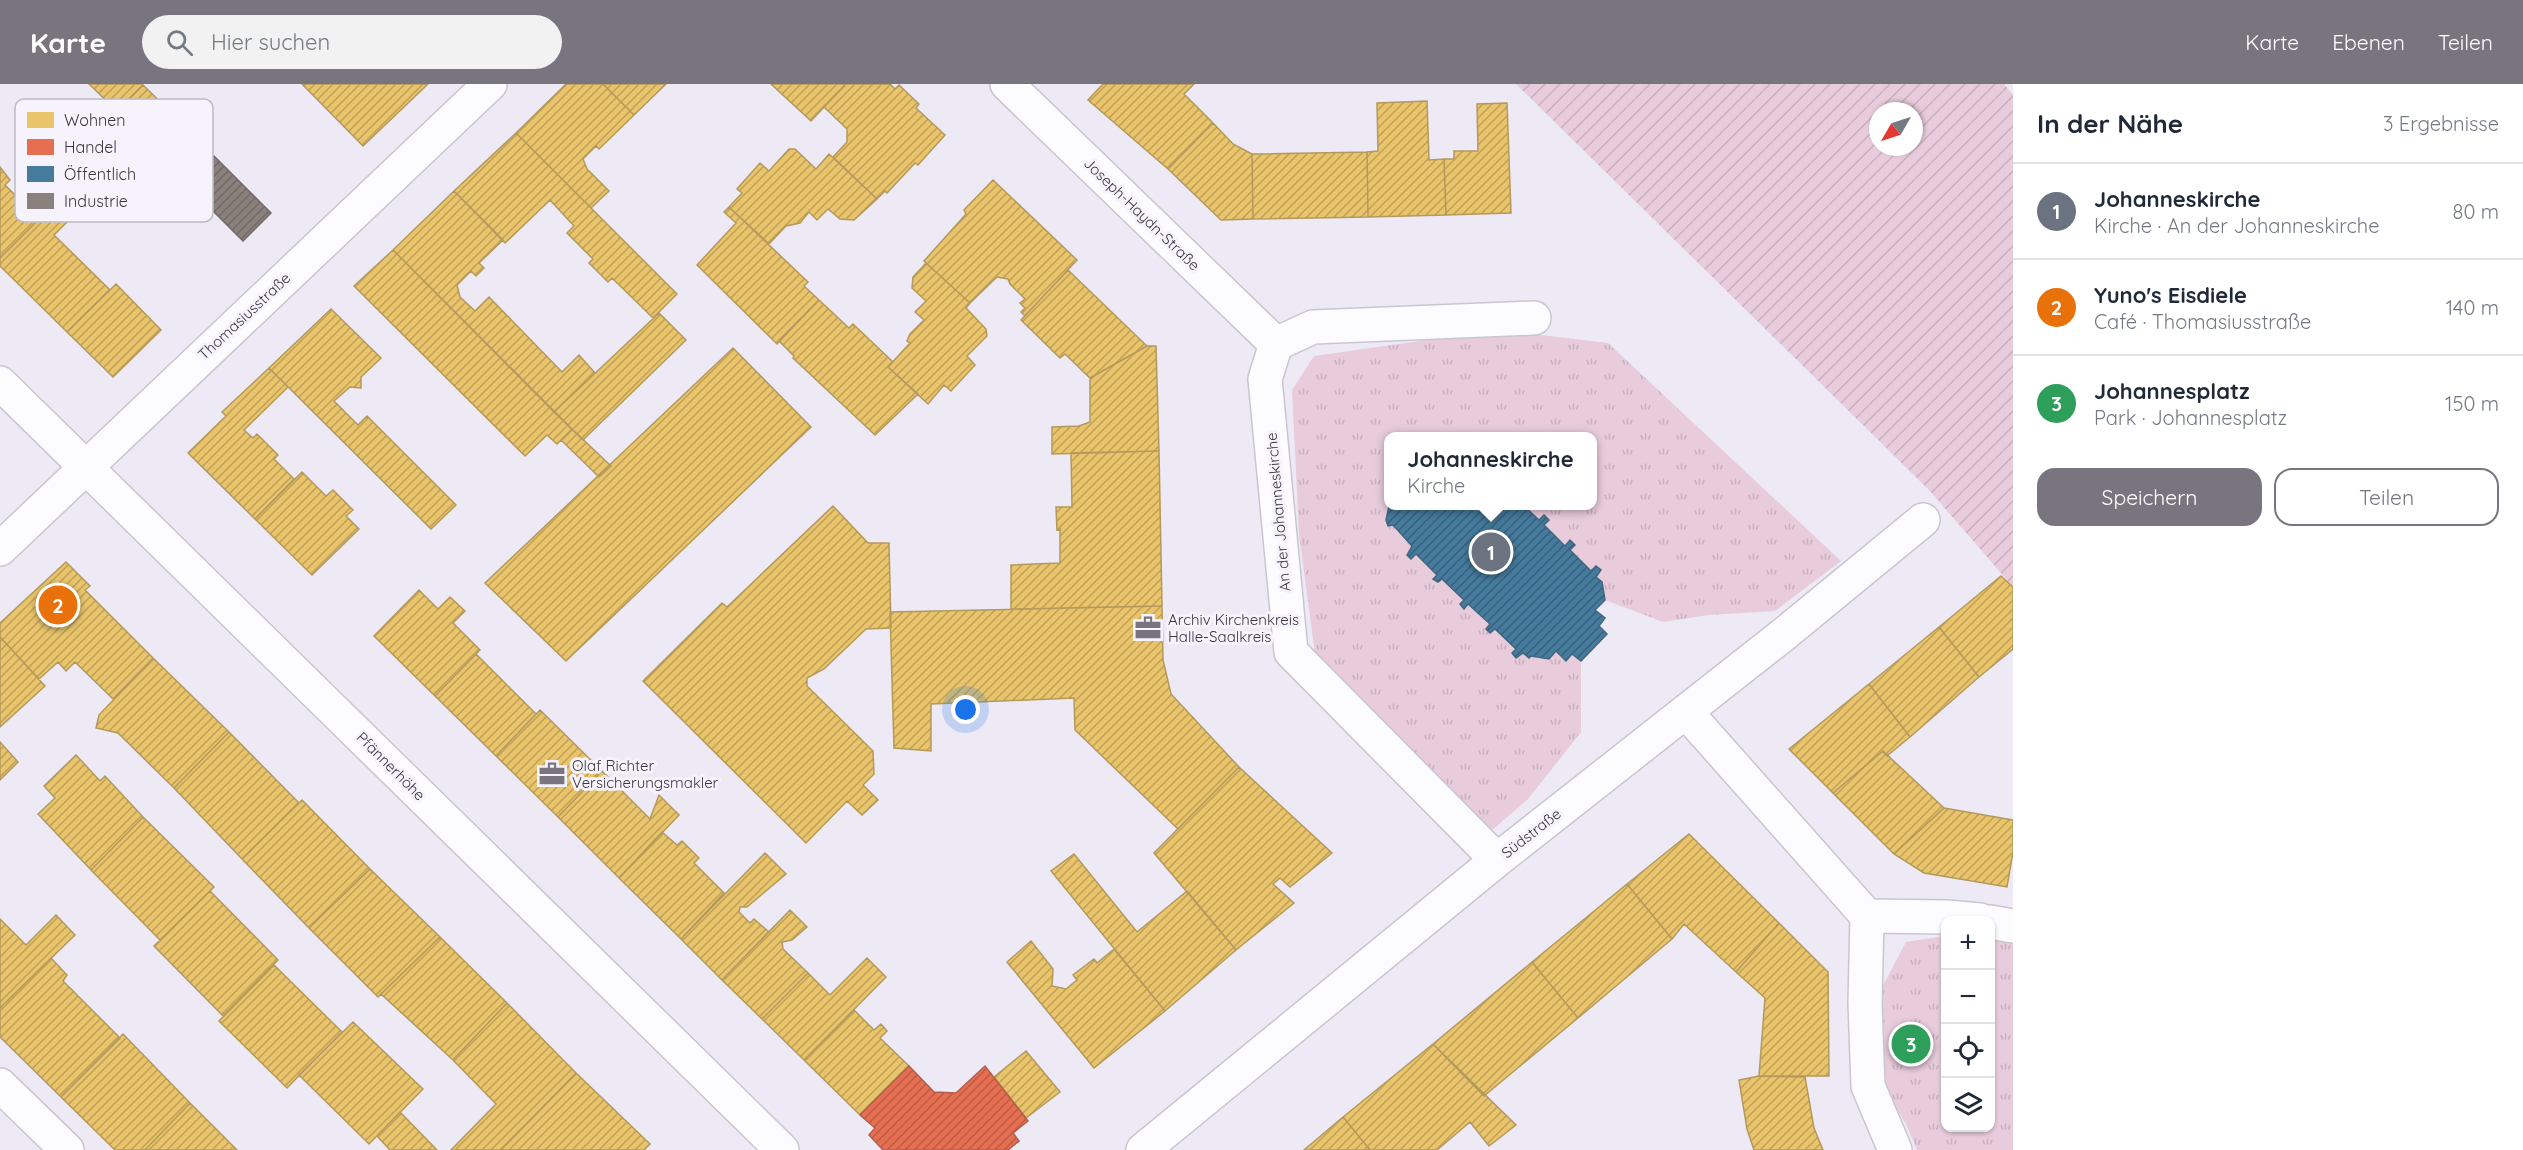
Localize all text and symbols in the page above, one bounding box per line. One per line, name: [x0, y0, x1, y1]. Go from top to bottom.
search box: [142, 15, 562, 69]
text: Karte: [30, 25, 106, 60]
icon: search: [163, 26, 196, 59]
text: Hier suchen: [211, 28, 330, 56]
text: Karte: [2245, 29, 2299, 55]
text: Ebenen: [2332, 29, 2405, 55]
text: Teilen: [2438, 29, 2493, 55]
legend: [15, 99, 213, 222]
north arrow: [1869, 102, 1923, 156]
text: In der Nähe: [2037, 107, 2183, 140]
text: Wohnen: [64, 110, 126, 130]
text: 3 Ergebnisse: [2383, 111, 2499, 136]
text: Handel: [64, 137, 117, 157]
street label: Joseph-Haydn-Straße: [1080, 154, 1204, 274]
text: Öffentlich: [64, 164, 136, 184]
text: Johanneskirche: [2094, 185, 2260, 213]
text: Industrie: [64, 191, 128, 211]
text: 1: [2053, 199, 2060, 224]
text: 80 m: [2453, 199, 2499, 224]
text: Kirche · An der Johanneskirche: [2094, 213, 2379, 238]
street label: Thomasiusstraße: [194, 268, 294, 364]
text: Yuno's Eisdiele: [2094, 281, 2247, 309]
text: 2: [2051, 295, 2062, 320]
text: 140 m: [2446, 295, 2499, 320]
text: Café · Thomasiusstraße: [2094, 309, 2311, 334]
text: Johannesplatz: [2094, 377, 2250, 405]
text: 3: [2051, 391, 2062, 416]
text: 150 m: [2445, 391, 2499, 416]
text: Park · Johannesplatz: [2094, 405, 2287, 430]
street label: An der Johanneskirche: [1262, 432, 1294, 592]
popup: [1384, 432, 1597, 510]
text: Johanneskirche: [1407, 445, 1574, 473]
button: Speichern: [2037, 468, 2262, 526]
button: Teilen: [2274, 468, 2499, 526]
text: Kirche: [1407, 473, 1465, 498]
pin: 1: [1472, 530, 1510, 574]
pin: 2: [38, 582, 78, 628]
place label: Archiv Kirchenkreis Halle-Saalkreis: [1168, 610, 1299, 646]
office icon: Archiv Kirchenkreis Halle-Saalkreis: [1133, 613, 1163, 643]
your location: [951, 695, 980, 724]
street label: Pfännerhöhe: [353, 728, 429, 804]
place label: Olaf Richter Versicherungsmakler: [572, 756, 719, 792]
office icon: Olaf Richter Versicherungsmakler: [537, 759, 567, 789]
street label: Südstraße: [1497, 804, 1565, 862]
map controls: [1941, 916, 1995, 1132]
button: +: [1941, 916, 1995, 970]
button: −: [1941, 970, 1995, 1024]
pin: 3: [1892, 1022, 1930, 1066]
button: locate: [1941, 1024, 1995, 1078]
button: layers: [1941, 1078, 1995, 1132]

